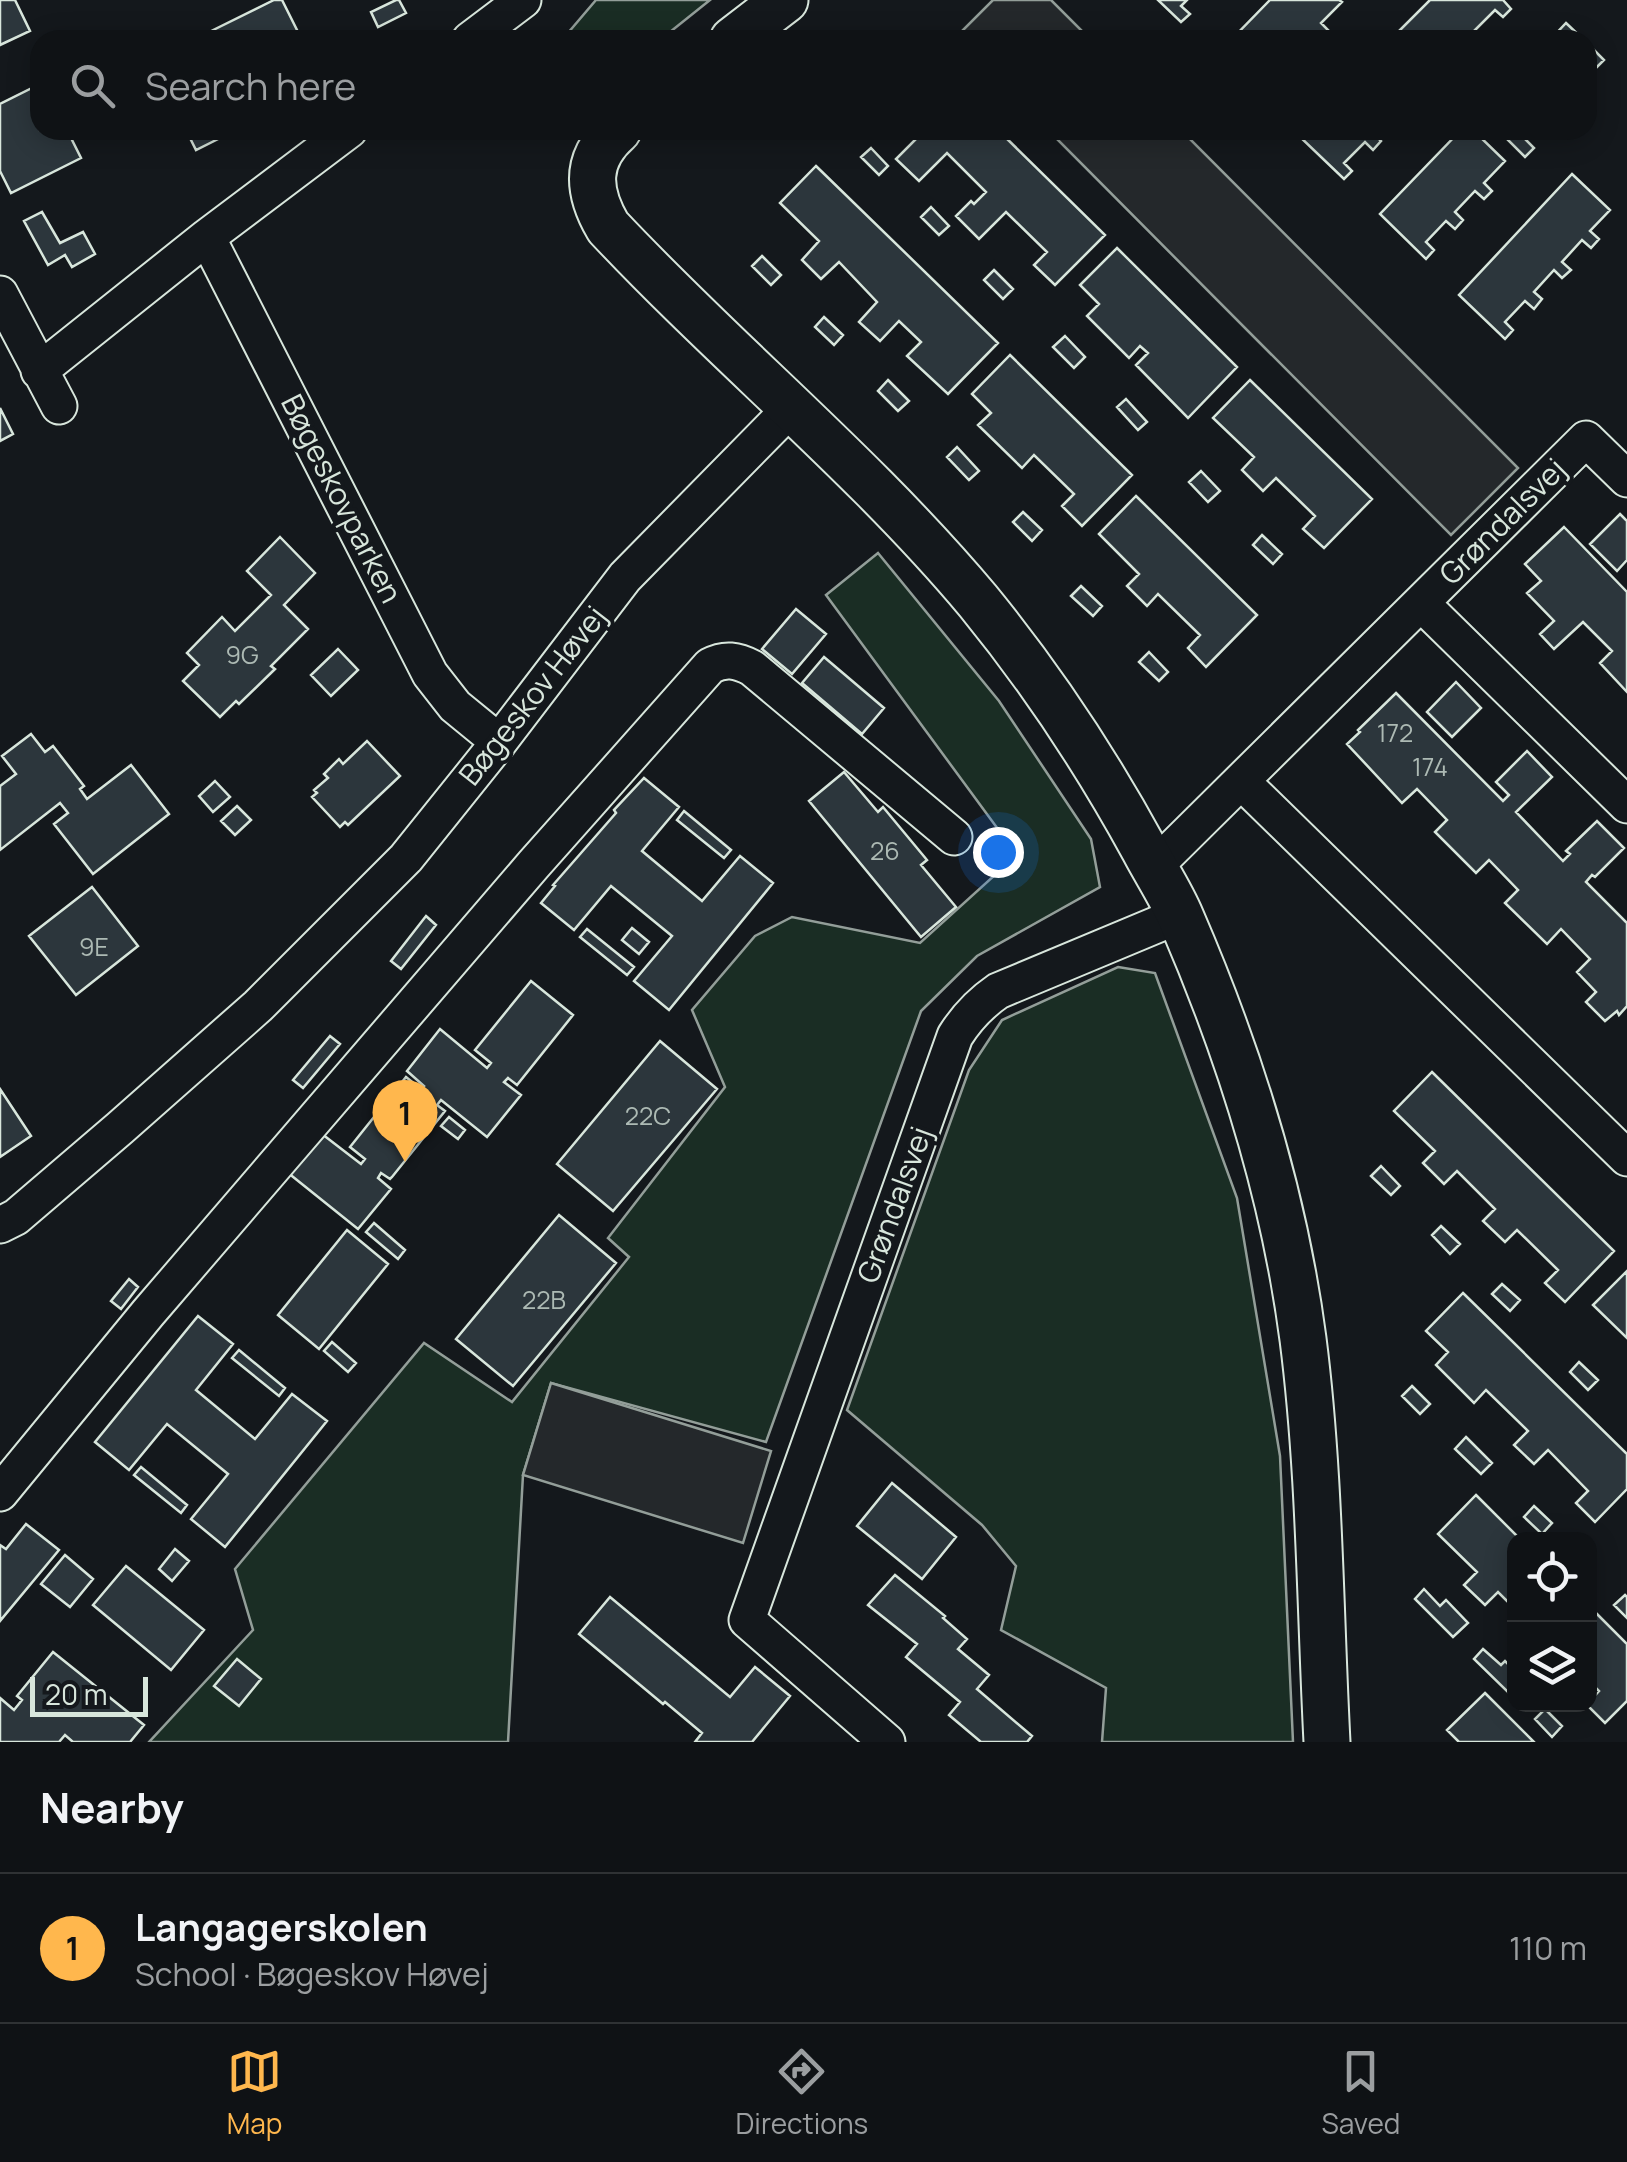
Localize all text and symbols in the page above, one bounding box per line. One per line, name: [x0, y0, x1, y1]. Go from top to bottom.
search box: [30, 30, 1597, 140]
icon: search: [65, 58, 120, 113]
text: Search here: [145, 59, 356, 111]
street label: Bøgeskovparken: [272, 387, 413, 610]
street label: Grøndalsvej: [1430, 449, 1574, 593]
street label: Bøgeskov Høvej: [449, 597, 615, 793]
house number: 9G: [225, 637, 259, 672]
house number: 172: [1377, 715, 1413, 750]
house number: 174: [1412, 749, 1448, 784]
your location: [973, 827, 1024, 878]
house number: 26: [870, 833, 900, 868]
house number: 9E: [79, 929, 109, 964]
pin: 1: [372, 1080, 438, 1162]
house number: 22C: [625, 1098, 671, 1133]
street label: Grøndalsvej: [846, 1121, 941, 1288]
house number: 22B: [522, 1282, 566, 1317]
map controls: [1507, 1532, 1597, 1712]
button: locate: [1507, 1532, 1597, 1622]
button: layers: [1507, 1622, 1597, 1712]
scale bar: [30, 1672, 148, 1716]
text: 20 m: [45, 1675, 107, 1713]
text: Nearby: [40, 1778, 184, 1836]
text: Langagerskolen: [135, 1900, 428, 1952]
text: 1: [65, 1926, 80, 1970]
text: 110 m: [1509, 1926, 1587, 1970]
text: School · Bøgeskov Høvej: [135, 1952, 489, 1996]
tab: Map: [227, 2044, 282, 2142]
tab: Directions: [736, 2044, 868, 2142]
tab: Saved: [1321, 2044, 1400, 2142]

